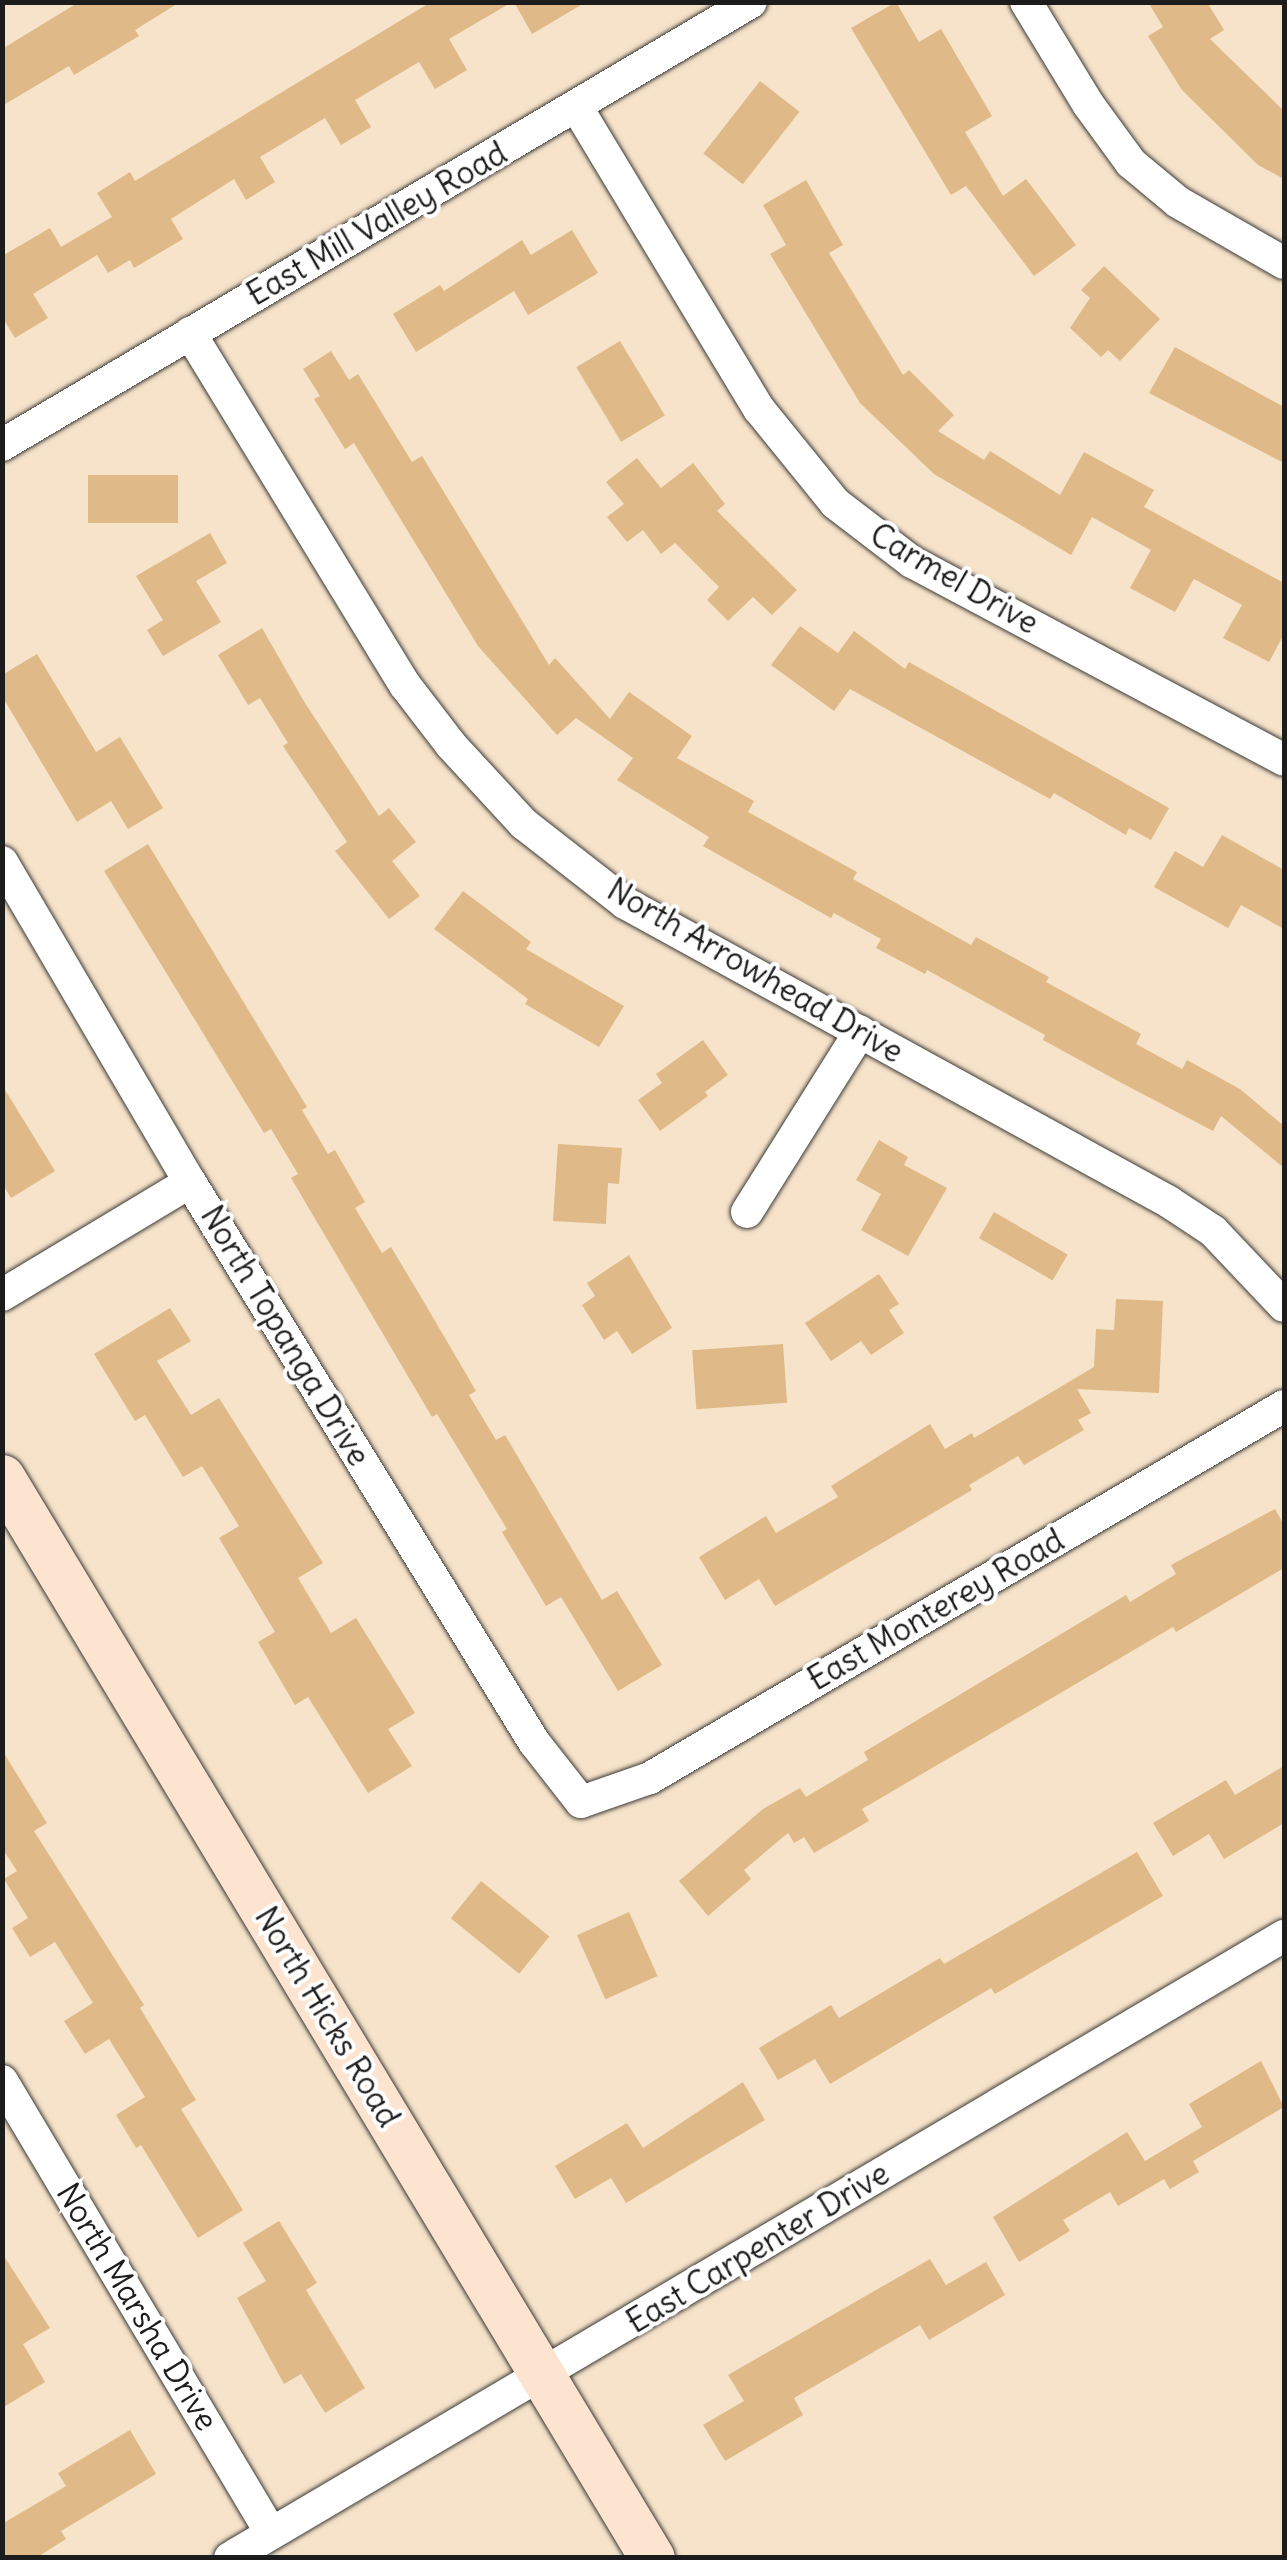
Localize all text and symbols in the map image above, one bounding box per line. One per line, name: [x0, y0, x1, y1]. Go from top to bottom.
street label: East Mill Valley Road: [240, 134, 514, 314]
street label: Carmel Drive: [863, 515, 1045, 643]
street label: North Arrowhead Drive: [600, 871, 910, 1071]
street label: North Topanga Drive: [192, 1199, 378, 1473]
street label: East Monterey Road: [801, 1521, 1071, 1699]
street label: North Hicks Road: [246, 1900, 408, 2134]
street label: East Carpenter Drive: [620, 2154, 896, 2342]
street label: North Marsha Drive: [48, 2177, 226, 2437]

